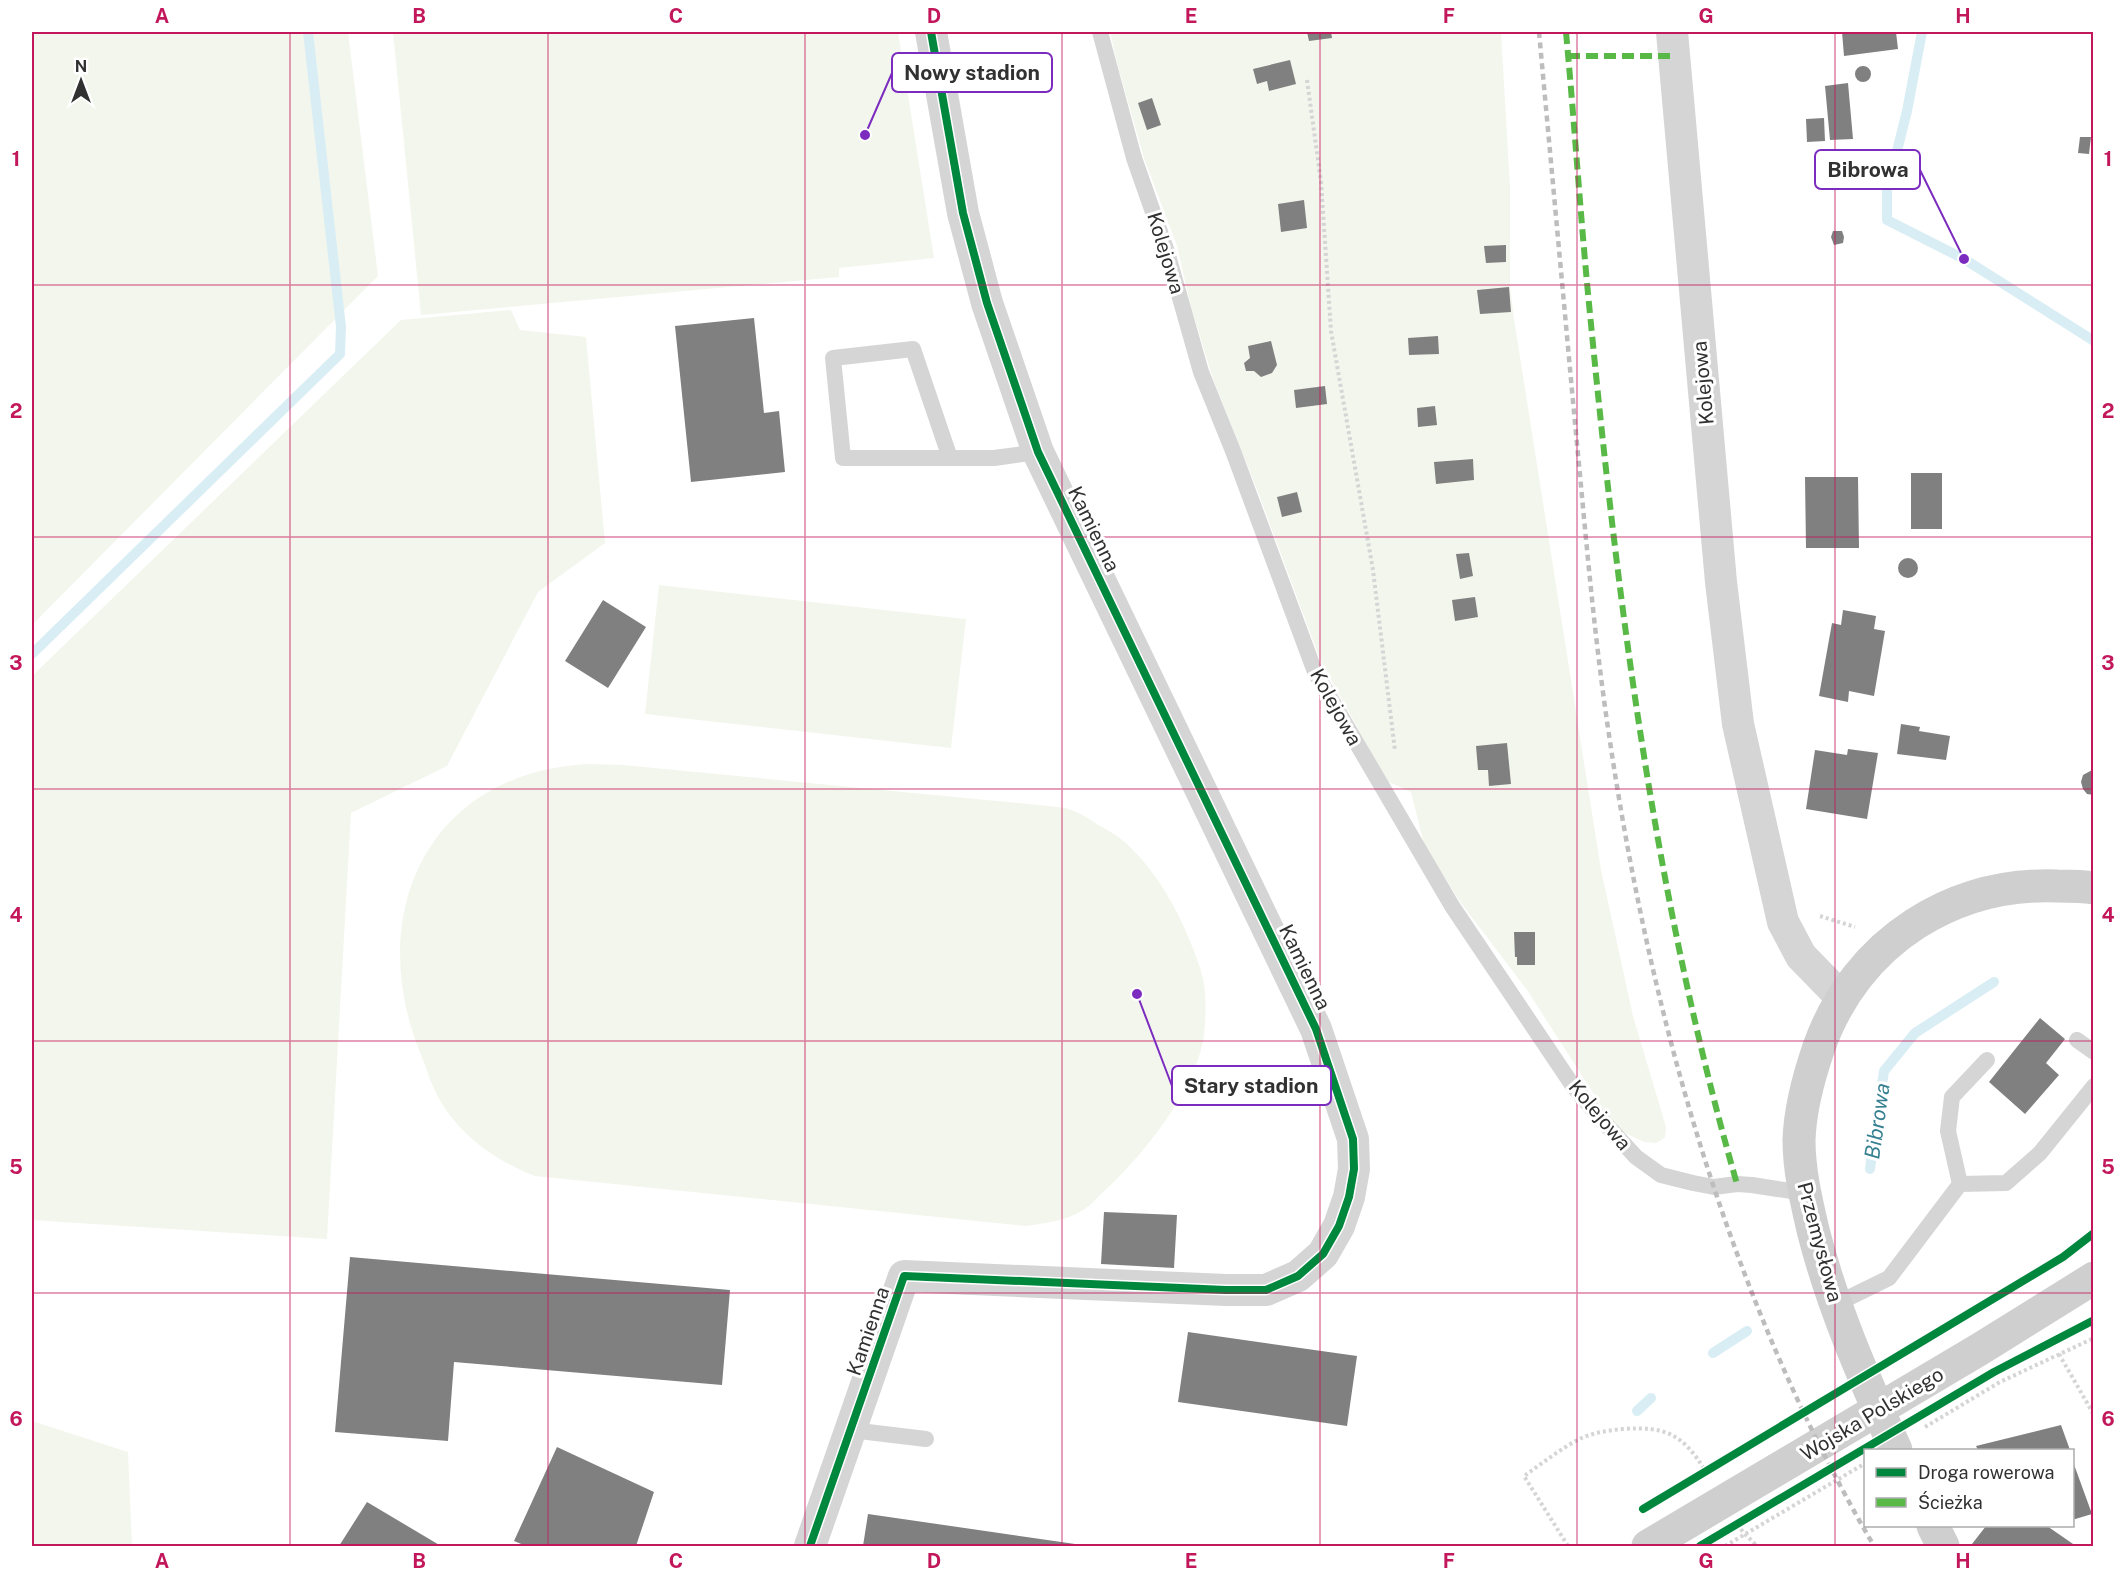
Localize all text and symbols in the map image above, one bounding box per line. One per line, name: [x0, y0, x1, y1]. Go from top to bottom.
text: A: [155, 4, 169, 28]
text: B: [412, 4, 426, 28]
text: C: [669, 4, 683, 28]
text: D: [927, 4, 941, 28]
text: E: [1185, 4, 1197, 28]
text: F: [1443, 4, 1455, 28]
text: G: [1698, 4, 1714, 28]
text: H: [1955, 4, 1971, 28]
north arrow: [51, 51, 111, 111]
callout: Nowy stadion: [892, 53, 1052, 92]
text: N: [75, 57, 87, 76]
text: Nowy stadion: [904, 60, 1040, 85]
text: 1: [12, 147, 20, 171]
text: 1: [2104, 147, 2112, 171]
callout: Bibrowa: [1815, 150, 1920, 189]
text: Bibrowa: [1827, 157, 1909, 182]
street label: Kolejowa: [1142, 209, 1190, 297]
street label: Kolejowa: [1687, 340, 1719, 426]
text: 2: [10, 399, 22, 423]
text: 2: [2102, 399, 2114, 423]
street label: Kamienna: [1063, 482, 1125, 576]
text: 3: [9, 651, 23, 675]
text: 3: [2101, 651, 2115, 675]
street label: Kolejowa: [1305, 664, 1367, 750]
text: 4: [9, 903, 23, 927]
text: 4: [2101, 903, 2115, 927]
street label: Kamienna: [1274, 920, 1336, 1014]
callout: Stary stadion: [1172, 1066, 1331, 1105]
text: Stary stadion: [1184, 1073, 1318, 1098]
street label: Kolejowa: [1564, 1075, 1636, 1155]
water label: Bibrowa: [1859, 1081, 1895, 1161]
text: 5: [9, 1155, 23, 1179]
text: 5: [2101, 1155, 2115, 1179]
street label: Przemysłowa: [1792, 1179, 1848, 1305]
street label: Kamienna: [842, 1283, 894, 1379]
street label: Wojska Polskiego: [1796, 1362, 1948, 1466]
text: 6: [9, 1407, 23, 1431]
text: 6: [2101, 1407, 2115, 1431]
legend: [1864, 1449, 2074, 1527]
text: Droga rowerowa: [1918, 1462, 2054, 1483]
text: Ścieżka: [1918, 1491, 1983, 1513]
text: A: [155, 1549, 169, 1573]
text: B: [412, 1549, 426, 1573]
text: C: [669, 1549, 683, 1573]
text: D: [927, 1549, 941, 1573]
text: E: [1185, 1549, 1197, 1573]
text: F: [1443, 1549, 1455, 1573]
text: G: [1698, 1549, 1714, 1573]
text: H: [1955, 1549, 1971, 1573]

